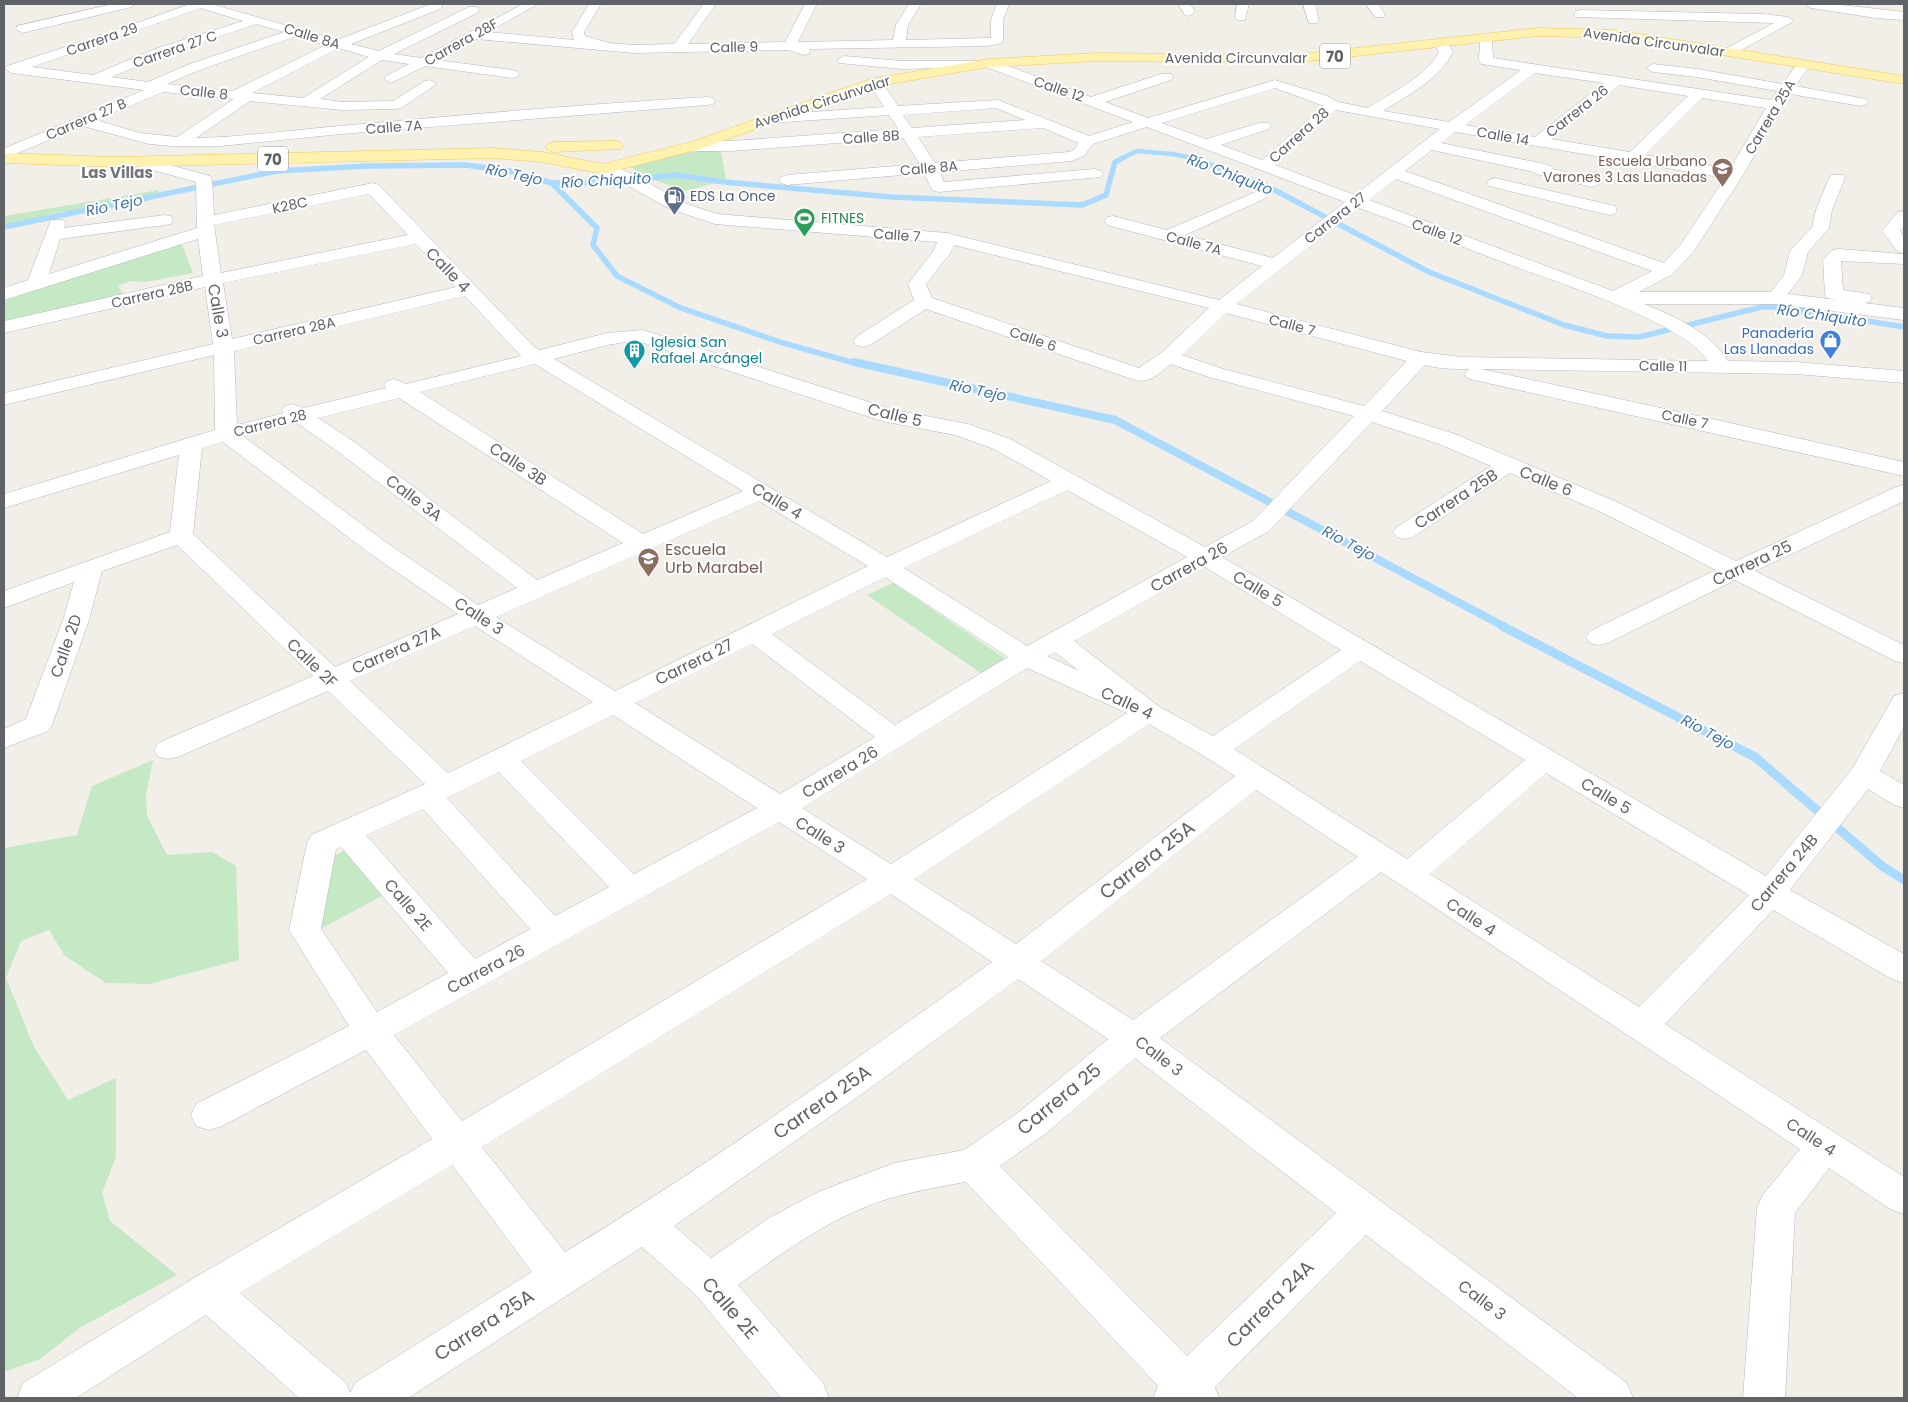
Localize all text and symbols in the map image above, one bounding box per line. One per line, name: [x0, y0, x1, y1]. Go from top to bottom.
street label: Carrera 28F: [420, 13, 502, 71]
street label: Carrera 29: [63, 17, 141, 61]
street label: Calle 8A: [281, 18, 343, 54]
street label: Avenida Circunvalar: [1582, 22, 1726, 62]
street label: Carrera 27 C: [130, 25, 220, 73]
street label: Calle 9: [710, 37, 758, 57]
road number: 70: [1320, 44, 1350, 68]
street label: Avenida Circunvalar: [1165, 48, 1307, 68]
street label: Avenida Circunvalar: [751, 70, 893, 134]
street label: Calle 12: [1031, 71, 1087, 107]
street label: Carrera 25A: [1740, 76, 1800, 158]
street label: Calle 8: [179, 80, 229, 104]
street label: Carrera 26: [1541, 80, 1613, 142]
street label: Carrera 27 B: [43, 93, 129, 145]
street label: Carrera 28: [1265, 102, 1334, 167]
street label: Calle 7A: [365, 115, 423, 139]
street label: Calle 14: [1475, 122, 1531, 150]
street label: Calle 8B: [842, 125, 900, 149]
road number: 70: [258, 146, 288, 172]
water label: Río Chiquito: [1184, 148, 1276, 200]
place label: Escuela Urbano Varones 3 Las Llanadas: [1543, 151, 1707, 187]
street label: Calle 8A: [899, 156, 959, 180]
school or university icon: Escuela Urbano Varones 3 Las Llanadas: [1711, 157, 1735, 188]
water label: Rio Tejo: [484, 158, 544, 190]
district label: Las Villas: [81, 162, 153, 183]
water label: Río Chiquito: [560, 167, 652, 193]
fuel station icon: EDS La Once: [662, 184, 686, 215]
place label: EDS La Once: [690, 186, 776, 206]
street label: Carrera 27: [1300, 187, 1370, 249]
water label: Rio Tejo: [84, 189, 144, 221]
street label: K28C: [270, 191, 310, 219]
sports icon: FITNES: [793, 206, 817, 237]
place label: FITNES: [821, 208, 864, 228]
street label: Calle 12: [1409, 214, 1465, 250]
street label: Calle 7: [873, 223, 922, 247]
street label: Calle 7A: [1164, 226, 1224, 260]
street label: Calle 4: [421, 242, 475, 298]
street label: Carrera 28B: [109, 275, 195, 313]
street label: Calle 3: [202, 282, 234, 340]
water label: Río Chiquito: [1776, 298, 1868, 332]
street label: Calle 7: [1267, 309, 1318, 341]
street label: Carrera 28A: [251, 312, 337, 350]
street label: Calle 6: [1007, 322, 1059, 356]
place label: Panadería Las Llanadas: [1724, 323, 1814, 359]
shop icon: Panadería Las Llanadas: [1818, 329, 1842, 360]
place label: Iglesia San Rafael Arcángel: [651, 332, 762, 368]
building icon: Iglesia San Rafael Arcángel: [623, 338, 647, 369]
street label: Calle 11: [1639, 356, 1687, 376]
water label: Rio Tejo: [948, 374, 1008, 406]
street label: Calle 5: [865, 397, 925, 433]
street label: Carrera 28: [231, 404, 309, 442]
street label: Calle 7: [1660, 404, 1711, 434]
street label: Calle 3B: [485, 437, 551, 491]
street label: Calle 6: [1516, 460, 1576, 502]
street label: Carrera 25B: [1410, 463, 1502, 535]
street label: Calle 3A: [381, 469, 447, 527]
street label: Calle 4: [747, 477, 807, 525]
water label: Rio Tejo: [1319, 520, 1379, 566]
street label: Carrera 25: [1708, 535, 1796, 591]
street label: Carrera 26: [1146, 536, 1232, 598]
place label: Escuela Urb Marabel: [665, 538, 763, 579]
school or university icon: Escuela Urb Marabel: [637, 546, 661, 577]
street label: Calle 5: [1228, 565, 1288, 613]
street label: Calle 3: [450, 591, 508, 641]
street label: Calle 2D: [44, 611, 88, 681]
street label: Carrera 27A: [348, 620, 444, 680]
street label: Calle 2F: [282, 633, 342, 693]
street label: Carrera 27: [651, 633, 737, 691]
street label: Calle 4: [1097, 681, 1157, 725]
water label: Rio Tejo: [1678, 709, 1738, 755]
street label: Carrera 26: [797, 740, 883, 804]
street label: Calle 5: [1576, 772, 1636, 820]
street label: Calle 3: [791, 811, 849, 859]
street label: Carrera 25A: [1094, 814, 1200, 906]
street label: Carrera 24B: [1745, 829, 1824, 917]
street label: Calle 2E: [379, 874, 437, 936]
street label: Calle 4: [1442, 892, 1500, 942]
street label: Carrera 26: [443, 939, 529, 999]
street label: Calle 3: [1130, 1030, 1188, 1082]
street label: Carrera 25: [1011, 1057, 1107, 1141]
street label: Carrera 25A: [768, 1058, 877, 1146]
street label: Calle 4: [1782, 1112, 1840, 1162]
street label: Carrera 24A: [1220, 1254, 1320, 1354]
street label: Calle 2E: [695, 1271, 765, 1345]
street label: Calle 3: [1453, 1274, 1511, 1326]
street label: Carrera 25A: [429, 1282, 539, 1367]

